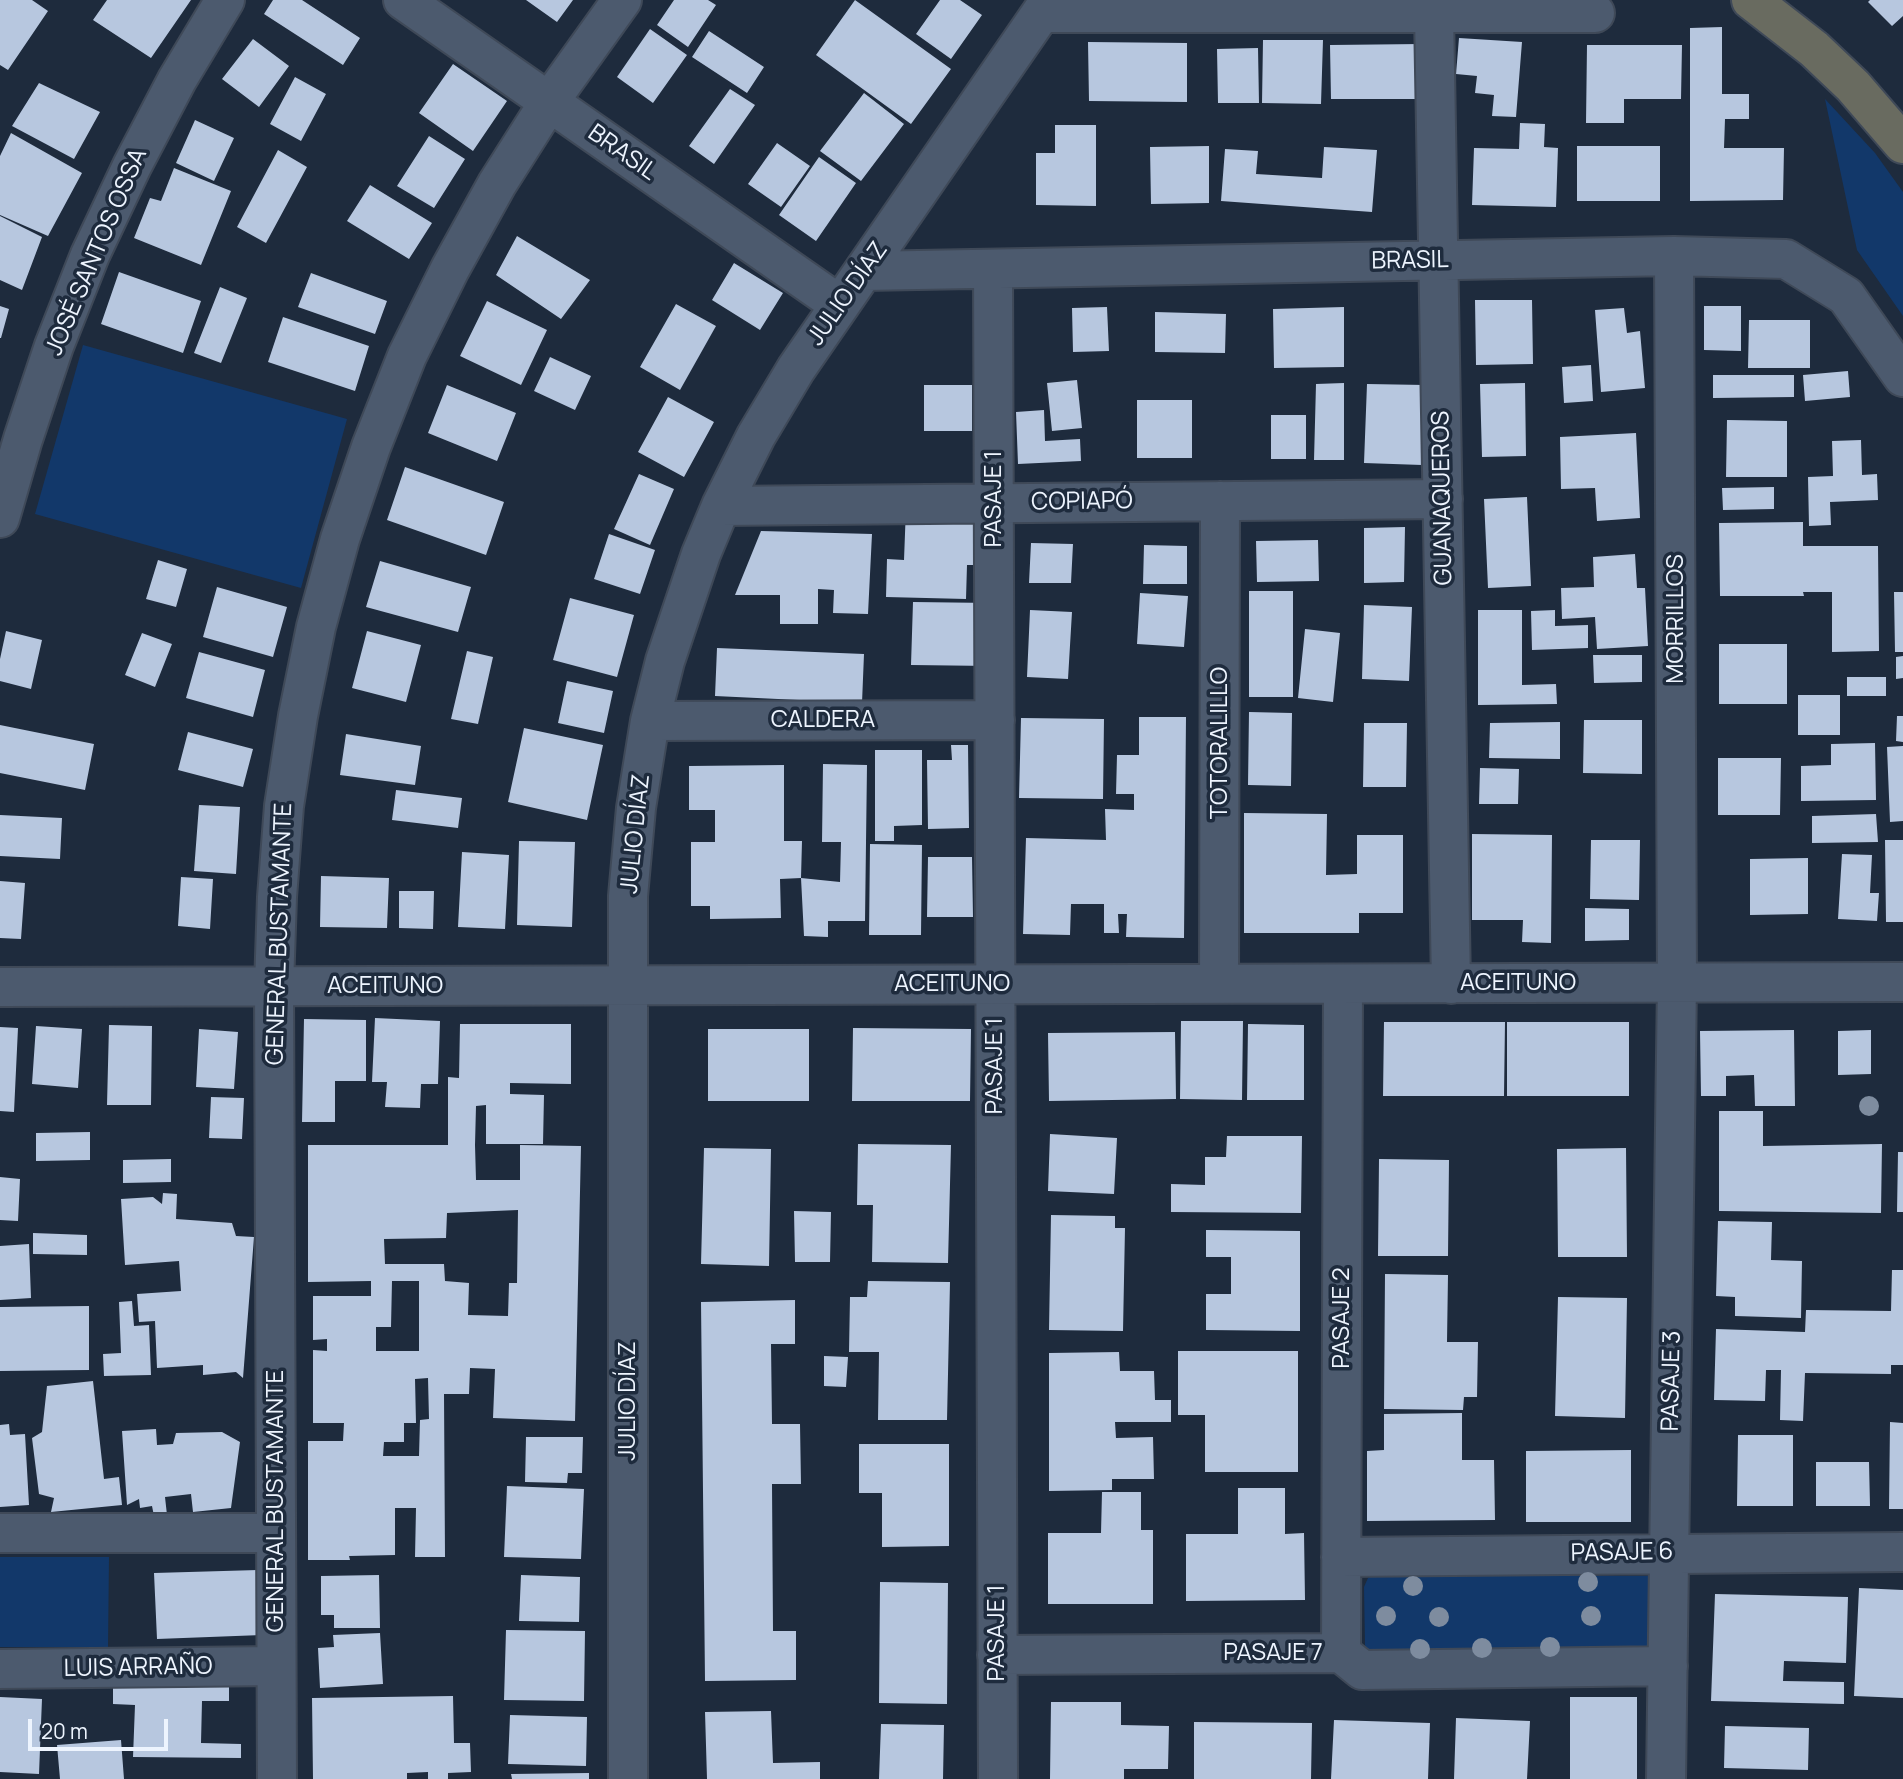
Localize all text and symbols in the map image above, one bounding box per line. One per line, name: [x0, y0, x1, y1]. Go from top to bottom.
street label: BRASIL: [582, 119, 662, 187]
street label: JOSÉ SANTOS OSSA: [40, 144, 154, 360]
street label: JULIO DÍAZ: [802, 237, 894, 351]
street label: BRASIL: [1371, 246, 1449, 276]
street label: GUANAQUEROS: [1427, 410, 1459, 586]
street label: PASAJE 1: [980, 451, 1008, 547]
street label: COPIAPÓ: [1031, 487, 1133, 517]
street label: MORRILLOS: [1662, 554, 1690, 684]
street label: TOTORALILLO: [1206, 667, 1234, 819]
street label: CALDERA: [771, 706, 875, 734]
street label: JULIO DÍAZ: [615, 773, 657, 895]
street label: GENERAL BUSTAMANTE: [261, 802, 299, 1066]
street label: ACEITUNO: [1460, 969, 1576, 997]
street label: ACEITUNO: [894, 970, 1010, 998]
street label: ACEITUNO: [327, 972, 443, 1000]
street label: PASAJE 1: [981, 1018, 1009, 1114]
street label: PASAJE 2: [1328, 1267, 1356, 1369]
street label: PASAJE 3: [1657, 1330, 1687, 1432]
street label: JULIO DÍAZ: [614, 1341, 642, 1461]
street label: GENERAL BUSTAMANTE: [262, 1370, 290, 1632]
street label: PASAJE 6: [1570, 1538, 1674, 1568]
street label: PASAJE 1: [983, 1585, 1011, 1681]
street label: PASAJE 7: [1223, 1639, 1323, 1667]
street label: LUIS ARRAÑO: [63, 1652, 213, 1684]
scale bar: [32, 1706, 172, 1750]
text: 20 m: [41, 1717, 88, 1745]

